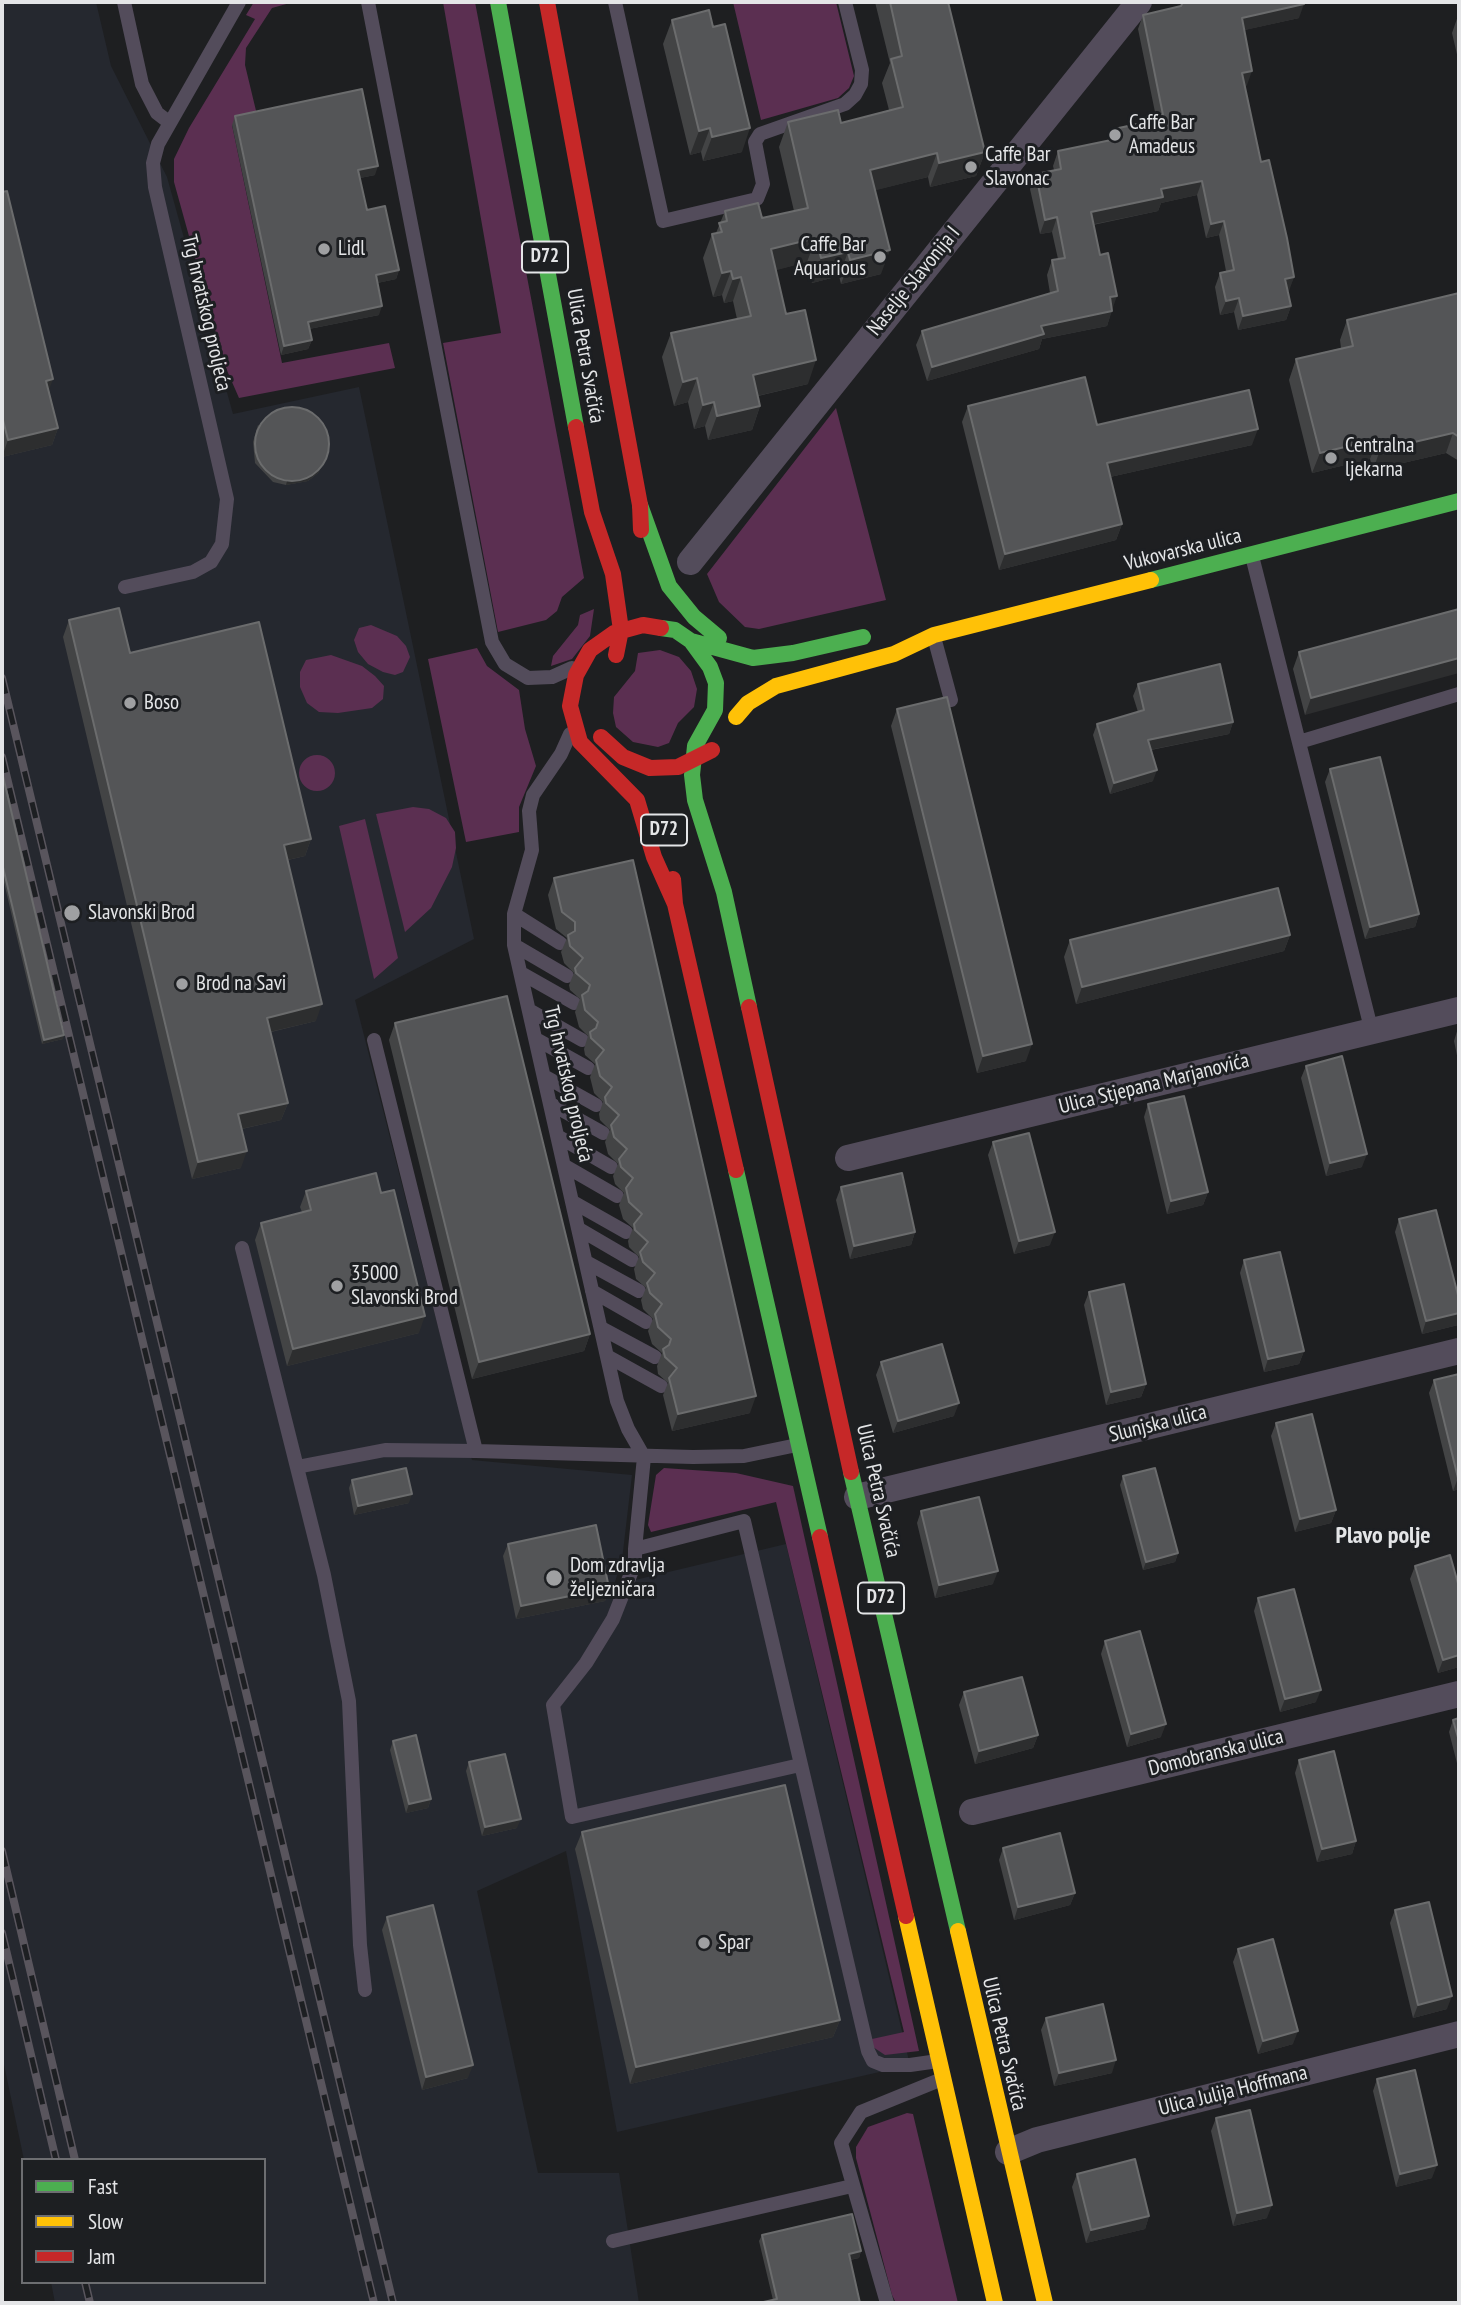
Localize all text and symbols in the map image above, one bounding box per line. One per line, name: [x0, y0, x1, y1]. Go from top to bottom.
place label: Caffe Bar Amadeus: [1129, 110, 1195, 160]
marker: Caffe Bar Amadeus: [1107, 127, 1123, 143]
place label: Caffe Bar Slavonac: [985, 142, 1051, 192]
marker: Caffe Bar Slavonac: [963, 159, 979, 175]
street label: Naselje Slavonija I: [862, 221, 966, 341]
street label: Trg hrvatskog proljeća: [176, 232, 236, 394]
place label: Caffe Bar Aquarious: [794, 232, 866, 282]
place label: Lidl: [338, 236, 365, 262]
marker: Lidl: [316, 241, 332, 257]
road number: D72: [522, 242, 568, 272]
marker: Caffe Bar Aquarious: [872, 249, 888, 265]
street label: Ulica Petra Svačića: [561, 287, 609, 425]
place label: Centralna ljekarna: [1345, 433, 1414, 483]
marker: Centralna ljekarna: [1323, 450, 1339, 466]
street label: Vukovarska ulica: [1122, 523, 1244, 577]
place label: Boso: [144, 690, 179, 716]
marker: Boso: [122, 695, 138, 711]
road number: D72: [641, 814, 687, 846]
place label: Slavonski Brod: [88, 900, 195, 926]
marker: Slavonski Brod: [62, 903, 82, 923]
place label: Brod na Savi: [196, 971, 286, 997]
marker: Brod na Savi: [174, 976, 190, 992]
street label: Trg hrvatskog proljeća: [538, 1003, 598, 1165]
street label: Ulica Stjepana Marjanovića: [1056, 1048, 1252, 1120]
place label: 35000 Slavonski Brod: [351, 1261, 458, 1311]
marker: 35000 Slavonski Brod: [329, 1278, 345, 1294]
street label: Slunjska ulica: [1107, 1400, 1209, 1448]
street label: Ulica Petra Svačića: [850, 1422, 906, 1560]
district label: Plavo polje: [1335, 1522, 1431, 1550]
place label: Dom zdravlja željezničara: [570, 1553, 665, 1603]
marker: Dom zdravlja željezničara: [544, 1568, 564, 1588]
road number: D72: [858, 1582, 904, 1614]
street label: Domobranska ulica: [1146, 1724, 1286, 1782]
place label: Spar: [718, 1930, 750, 1956]
marker: Spar: [696, 1935, 712, 1951]
street label: Ulica Petra Svačića: [976, 1975, 1032, 2113]
street label: Ulica Julija Hoffmana: [1156, 2060, 1310, 2122]
legend: [21, 2158, 266, 2284]
text: Fast: [88, 2173, 118, 2200]
text: Slow: [88, 2208, 123, 2235]
text: Jam: [88, 2243, 115, 2270]

